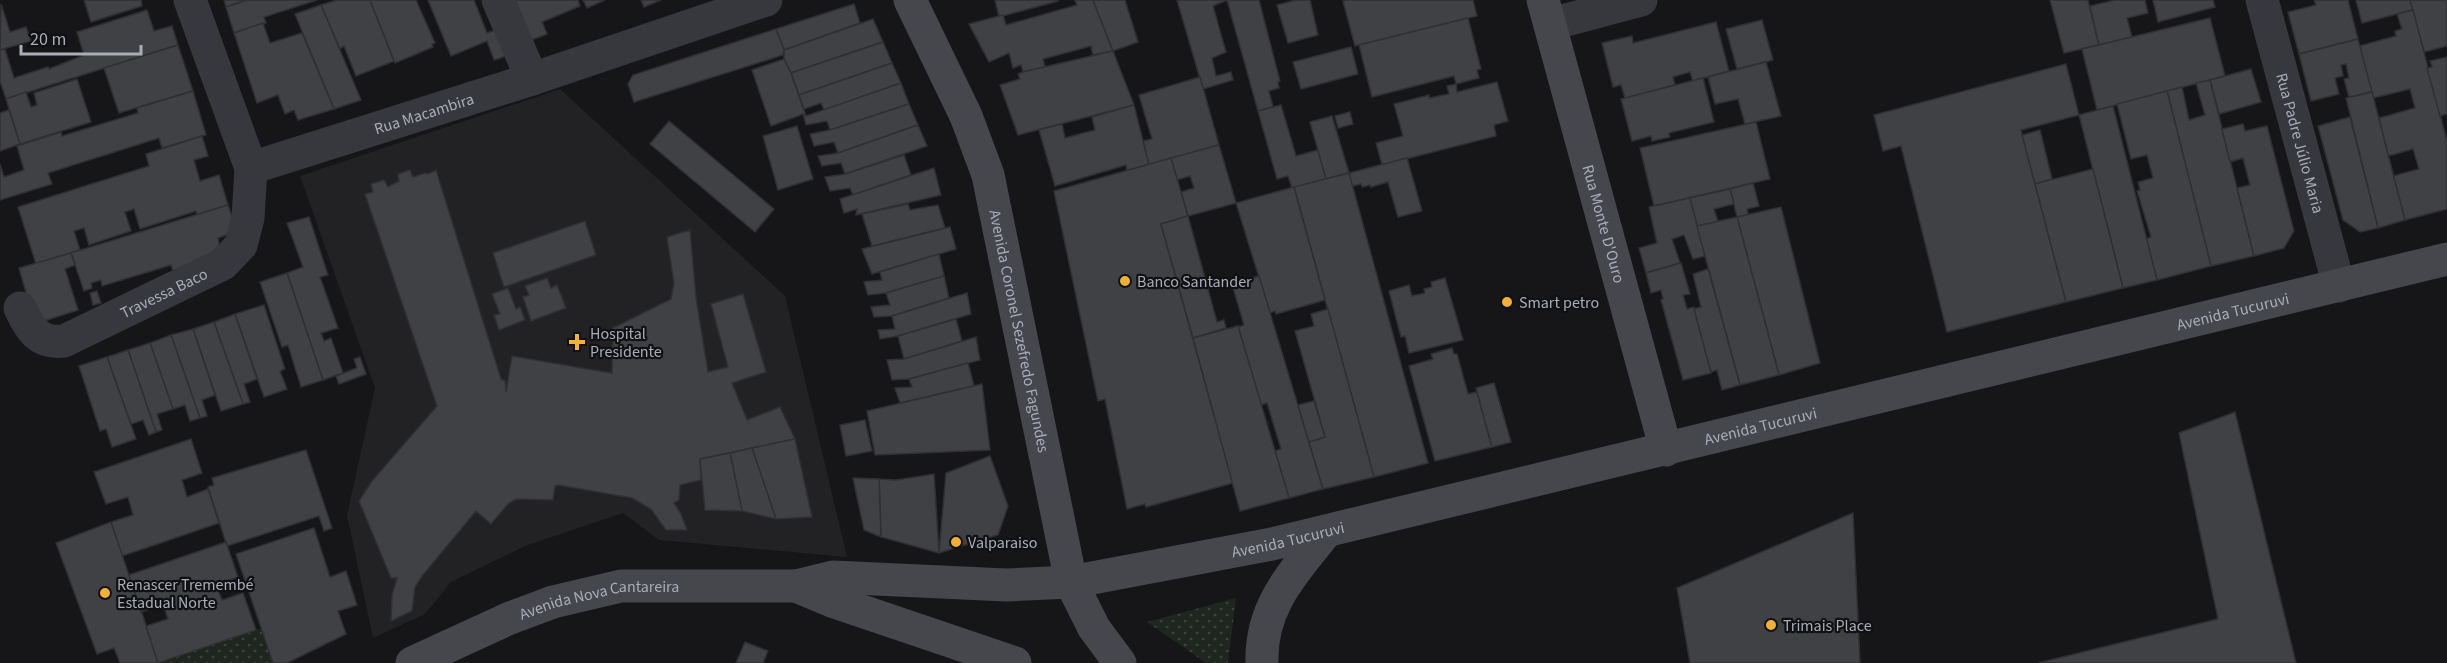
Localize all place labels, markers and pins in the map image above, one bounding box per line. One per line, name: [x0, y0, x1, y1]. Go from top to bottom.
place label: Banco Santander: [1137, 271, 1252, 293]
marker: Banco Santander: [1118, 274, 1132, 288]
place label: Smart petro: [1519, 292, 1599, 314]
marker: Smart petro: [1500, 295, 1514, 309]
place label: Hospital Presidente: [590, 323, 662, 363]
marker: Hospital Presidente: [568, 333, 586, 351]
place label: Valparaiso: [968, 532, 1037, 554]
marker: Valparaiso: [949, 535, 963, 549]
place label: Renascer Tremembé Estadual Norte: [117, 574, 254, 614]
marker: Renascer Tremembé Estadual Norte: [98, 586, 112, 600]
place label: Trimais Place: [1783, 615, 1872, 637]
marker: Trimais Place: [1764, 618, 1778, 632]

